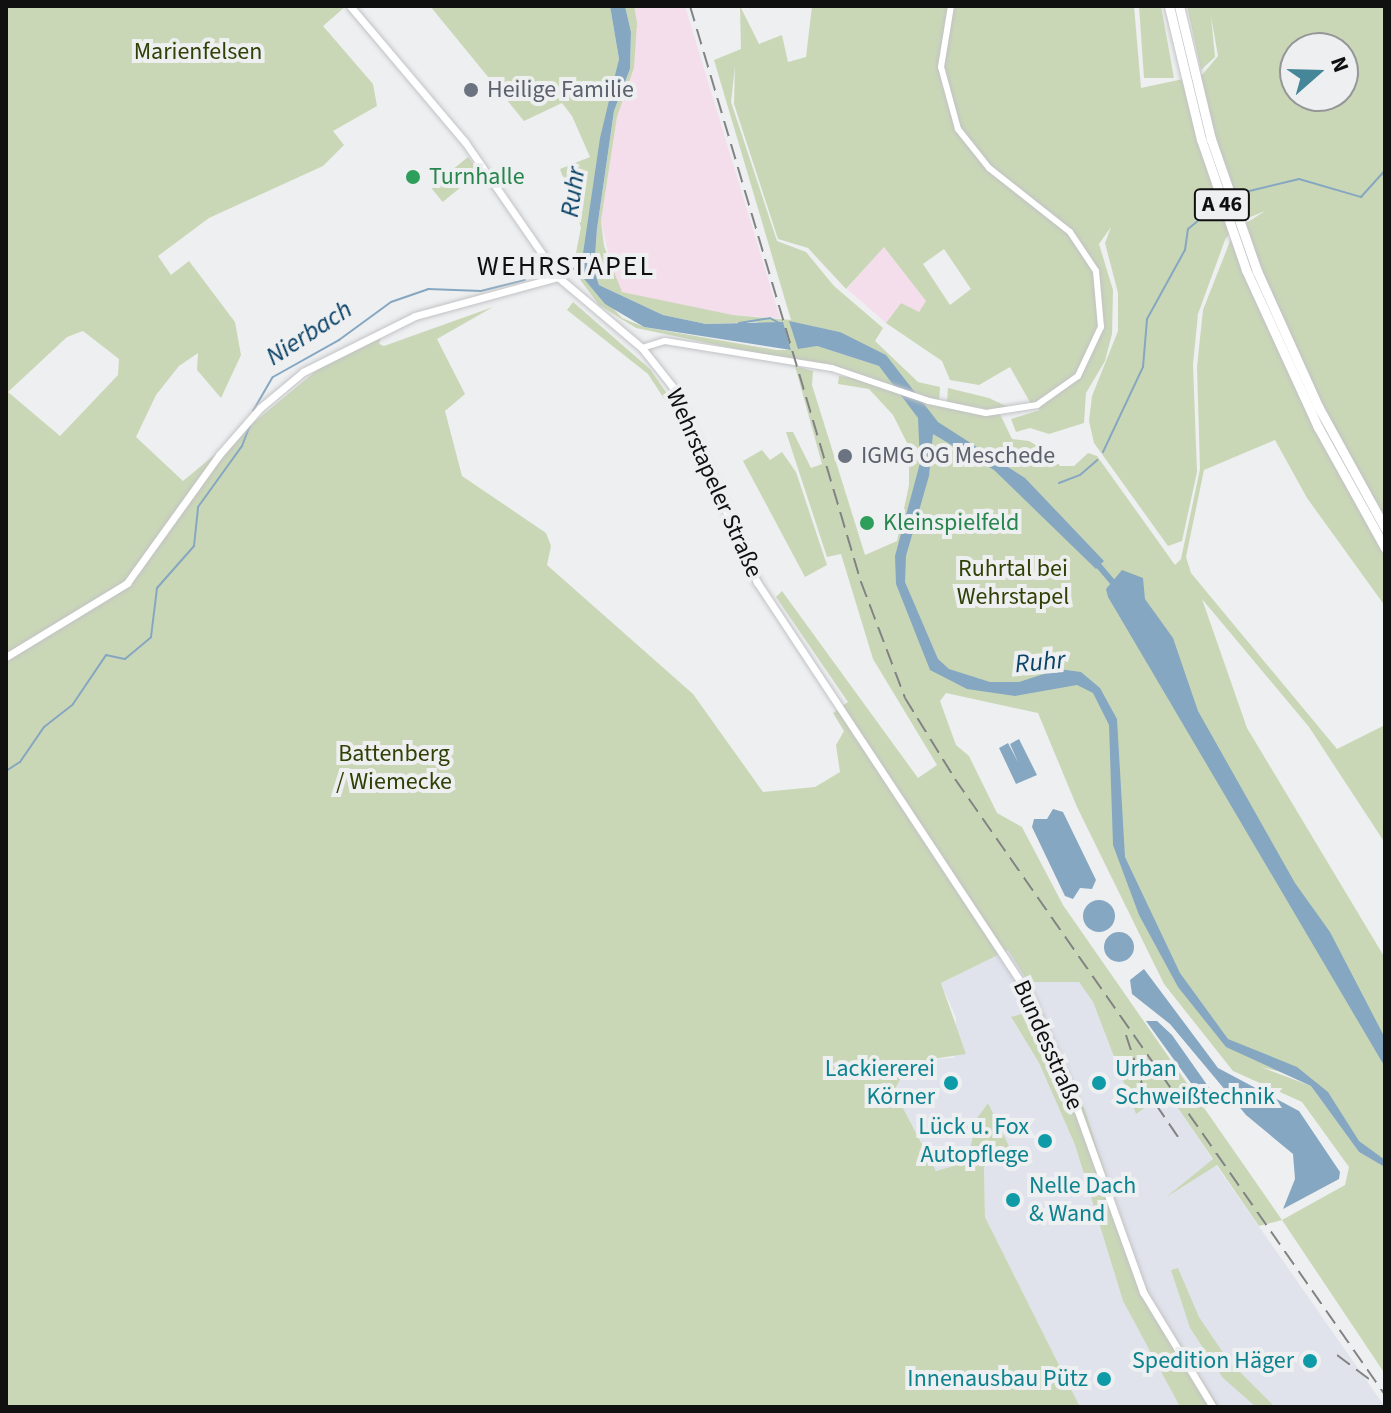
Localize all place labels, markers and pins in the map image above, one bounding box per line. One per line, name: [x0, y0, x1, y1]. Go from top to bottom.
place label: Heilige Familie: [487, 76, 634, 104]
marker: Heilige Familie: [462, 81, 480, 99]
place label: Turnhalle: [429, 163, 525, 191]
marker: Turnhalle: [404, 168, 422, 186]
place label: IGMG OG Meschede: [861, 442, 1055, 470]
marker: IGMG OG Meschede: [836, 447, 854, 465]
place label: Kleinspielfeld: [883, 509, 1019, 537]
marker: Kleinspielfeld: [858, 514, 876, 532]
place label: Lackiererei Körner: [825, 1055, 935, 1111]
place label: Urban Schweißtechnik: [1115, 1055, 1275, 1111]
marker: Lackiererei Körner: [942, 1074, 960, 1092]
marker: Urban Schweißtechnik: [1090, 1074, 1108, 1092]
place label: Lück u. Fox Autopflege: [918, 1113, 1029, 1169]
marker: Lück u. Fox Autopflege: [1036, 1132, 1054, 1150]
place label: Nelle Dach & Wand: [1029, 1172, 1136, 1228]
marker: Nelle Dach & Wand: [1004, 1191, 1022, 1209]
place label: Spedition Häger: [1132, 1347, 1294, 1375]
marker: Spedition Häger: [1301, 1352, 1319, 1370]
place label: Innenausbau Pütz: [907, 1365, 1088, 1393]
marker: Innenausbau Pütz: [1095, 1370, 1113, 1388]

